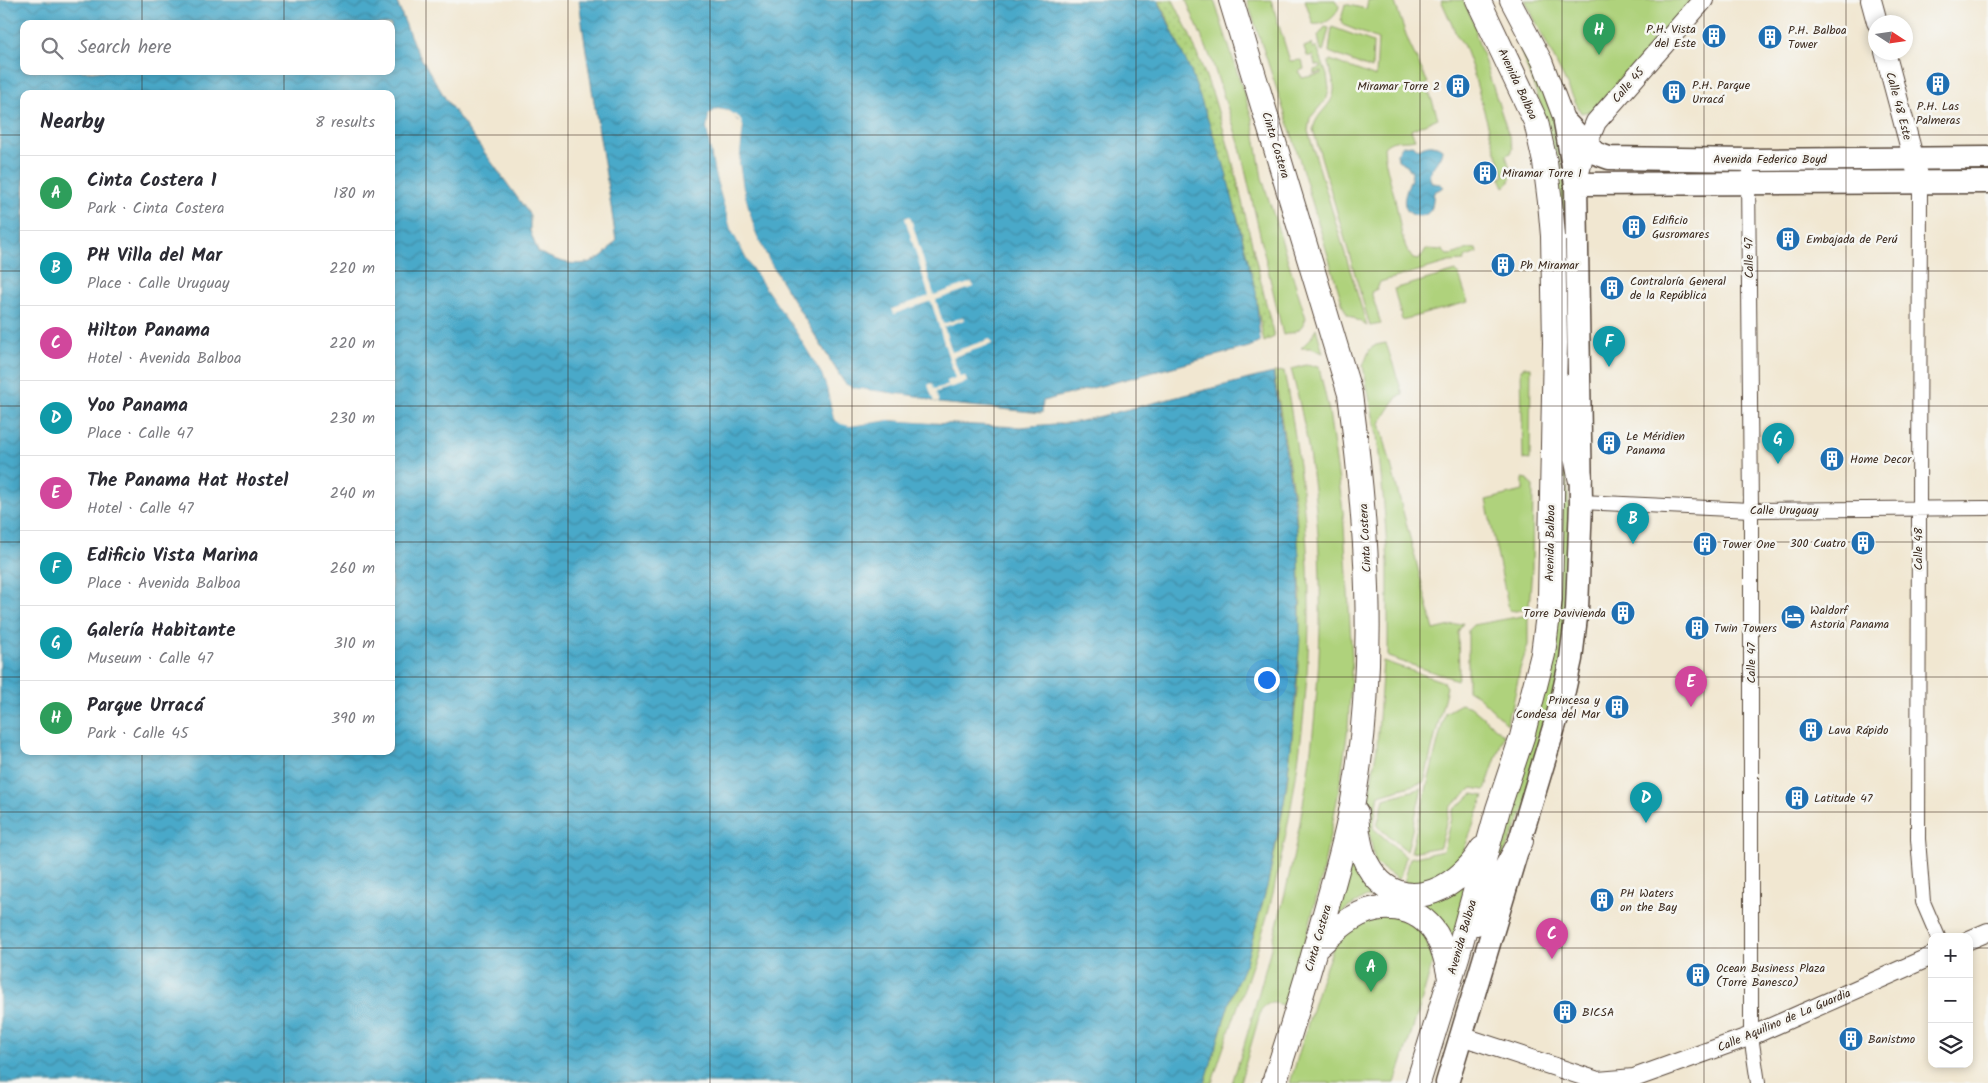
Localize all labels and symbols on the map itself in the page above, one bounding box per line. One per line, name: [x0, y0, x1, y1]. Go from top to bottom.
pin: H: [1583, 14, 1615, 55]
north arrow: [1868, 15, 1913, 60]
place label: P.H. Vista del Este: [1646, 20, 1697, 53]
place label: P.H. Balboa Tower: [1788, 21, 1847, 54]
building icon: P.H. Vista del Este: [1701, 23, 1727, 49]
building icon: P.H. Balboa Tower: [1757, 24, 1783, 50]
street label: Avenida Balboa: [1493, 45, 1543, 123]
street label: Calle 45: [1607, 62, 1650, 107]
street label: Calle 48 Este: [1880, 70, 1917, 143]
building icon: P.H. Las Palmeras: [1925, 71, 1951, 97]
building icon: Miramar Torre 2: [1445, 73, 1471, 99]
place label: P.H. Parque Urracá: [1692, 76, 1751, 109]
place label: Miramar Torre 2: [1357, 77, 1440, 96]
building icon: P.H. Parque Urracá: [1661, 79, 1687, 105]
place label: P.H. Las Palmeras: [1916, 97, 1960, 130]
street label: Cinta Costera: [1256, 109, 1295, 181]
street label: Avenida Federico Boyd: [1713, 150, 1828, 169]
building icon: Miramar Torre 1: [1472, 160, 1498, 186]
place label: Miramar Torre 1: [1502, 164, 1582, 183]
place label: Edificio Gusromares: [1652, 211, 1709, 244]
building icon: Edificio Gusromares: [1621, 214, 1647, 240]
building icon: Embajada de Perú: [1775, 226, 1801, 252]
place label: Embajada de Perú: [1806, 230, 1898, 249]
street label: Calle 47: [1740, 237, 1759, 279]
building icon: Ph Miramar: [1490, 252, 1516, 278]
place label: Ph Miramar: [1520, 256, 1580, 275]
place label: Contraloría General de la República: [1630, 272, 1726, 305]
building icon: Contraloría General de la República: [1599, 275, 1625, 301]
pin: F: [1593, 326, 1625, 367]
pin: G: [1762, 423, 1794, 464]
place label: Le Méridien Panama: [1626, 427, 1685, 460]
building icon: Le Méridien Panama: [1596, 430, 1622, 456]
building icon: Home Decor: [1819, 446, 1845, 472]
place label: Home Decor: [1850, 450, 1912, 469]
street label: Calle Uruguay: [1750, 501, 1819, 520]
street label: Cinta Costera: [1354, 503, 1377, 573]
pin: B: [1617, 503, 1649, 544]
street label: Avenida Balboa: [1540, 504, 1561, 582]
street label: Calle 48: [1909, 527, 1928, 570]
building icon: 300 Cuatro: [1850, 530, 1876, 556]
building icon: Tower One: [1692, 531, 1718, 557]
place label: 300 Cuatro: [1790, 534, 1846, 553]
place label: Tower One: [1722, 535, 1776, 554]
building icon: Torre Davivienda: [1610, 600, 1636, 626]
place label: Waldorf Astoria Panama: [1810, 601, 1889, 634]
place label: Torre Davivienda: [1523, 604, 1606, 623]
hotel icon: Waldorf Astoria Panama: [1780, 604, 1806, 630]
building icon: Twin Towers: [1684, 615, 1710, 641]
place label: Twin Towers: [1714, 619, 1777, 638]
street label: Calle 47: [1742, 642, 1761, 684]
pin: E: [1675, 666, 1707, 707]
your location: [1254, 667, 1280, 693]
place label: Princesa y Condesa del Mar: [1516, 691, 1601, 724]
building icon: Princesa y Condesa del Mar: [1604, 694, 1630, 720]
building icon: Lava Rápido: [1798, 717, 1824, 743]
place label: Lava Rápido: [1828, 721, 1888, 740]
pin: D: [1630, 782, 1662, 823]
building icon: Latitude 47: [1784, 785, 1810, 811]
place label: Latitude 47: [1814, 789, 1873, 808]
place label: PH Waters on the Bay: [1620, 884, 1677, 917]
building icon: PH Waters on the Bay: [1589, 887, 1615, 913]
street label: Avenida Balboa: [1443, 897, 1482, 977]
street label: Cinta Costera: [1300, 902, 1337, 974]
pin: C: [1536, 918, 1568, 959]
pin: A: [1355, 951, 1387, 992]
place label: Ocean Business Plaza (Torre Banesco): [1716, 959, 1826, 992]
building icon: Ocean Business Plaza (Torre Banesco): [1685, 962, 1711, 988]
street label: Calle Aquilino de La Guardia: [1715, 984, 1854, 1057]
building icon: BICSA: [1552, 999, 1578, 1025]
place label: BICSA: [1582, 1003, 1614, 1022]
building icon: Banistmo: [1838, 1026, 1864, 1052]
place label: Banistmo: [1868, 1030, 1915, 1049]

